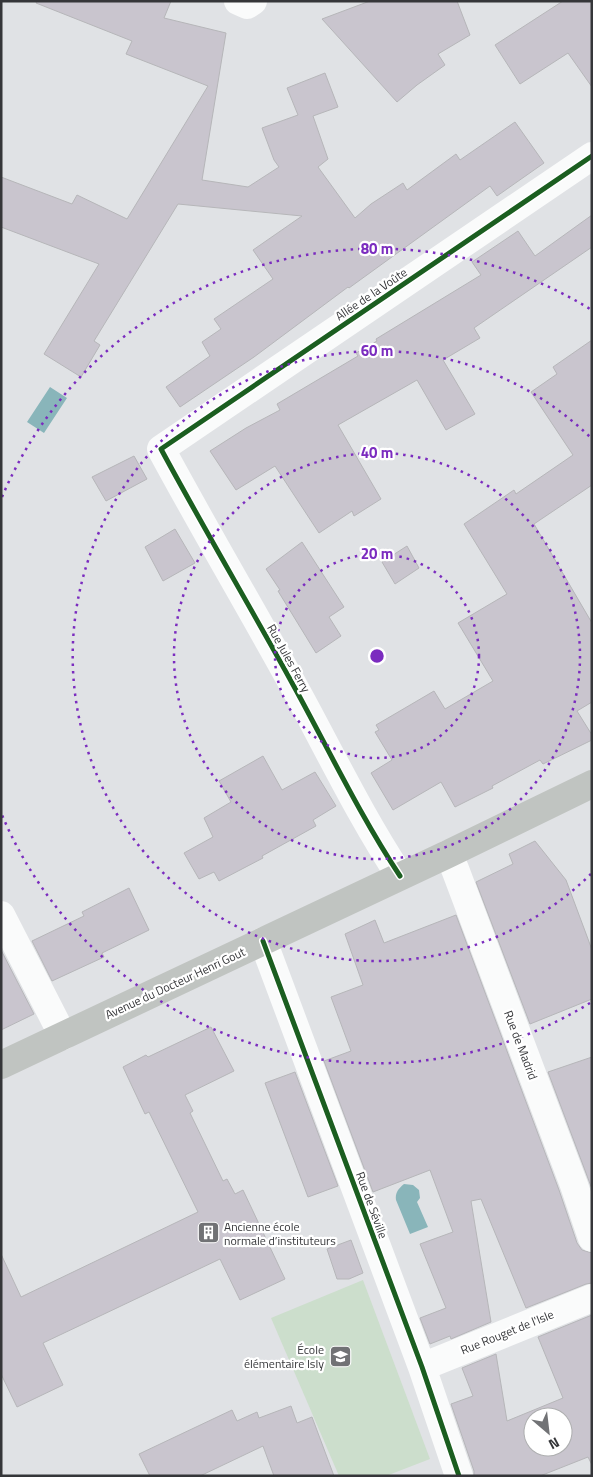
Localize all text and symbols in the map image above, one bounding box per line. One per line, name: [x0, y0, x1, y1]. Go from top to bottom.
text: 80 m: [361, 237, 393, 260]
street label: Allée de la Voûte: [331, 263, 411, 325]
text: 60 m: [361, 339, 393, 362]
text: 40 m: [361, 441, 393, 464]
text: 20 m: [361, 542, 393, 565]
street label: Rue Jules Ferry: [262, 620, 316, 696]
centre of rings: [368, 647, 386, 665]
street label: Avenue du Docteur Henri Gout: [102, 942, 249, 1024]
street label: Rue de Madrid: [499, 1007, 543, 1083]
street label: Rue de Séville: [351, 1169, 393, 1241]
place label: Ancienne école normale d’instituteurs: [224, 1217, 336, 1250]
building icon: Ancienne école normale d’instituteurs: [196, 1221, 220, 1245]
street label: Rue Rouget de l'Isle: [457, 1305, 557, 1359]
place label: École élémentaire Isly: [244, 1340, 324, 1373]
school or university icon: École élémentaire Isly: [328, 1344, 352, 1368]
north arrow: [523, 1407, 573, 1457]
text: N: [545, 1432, 564, 1455]

